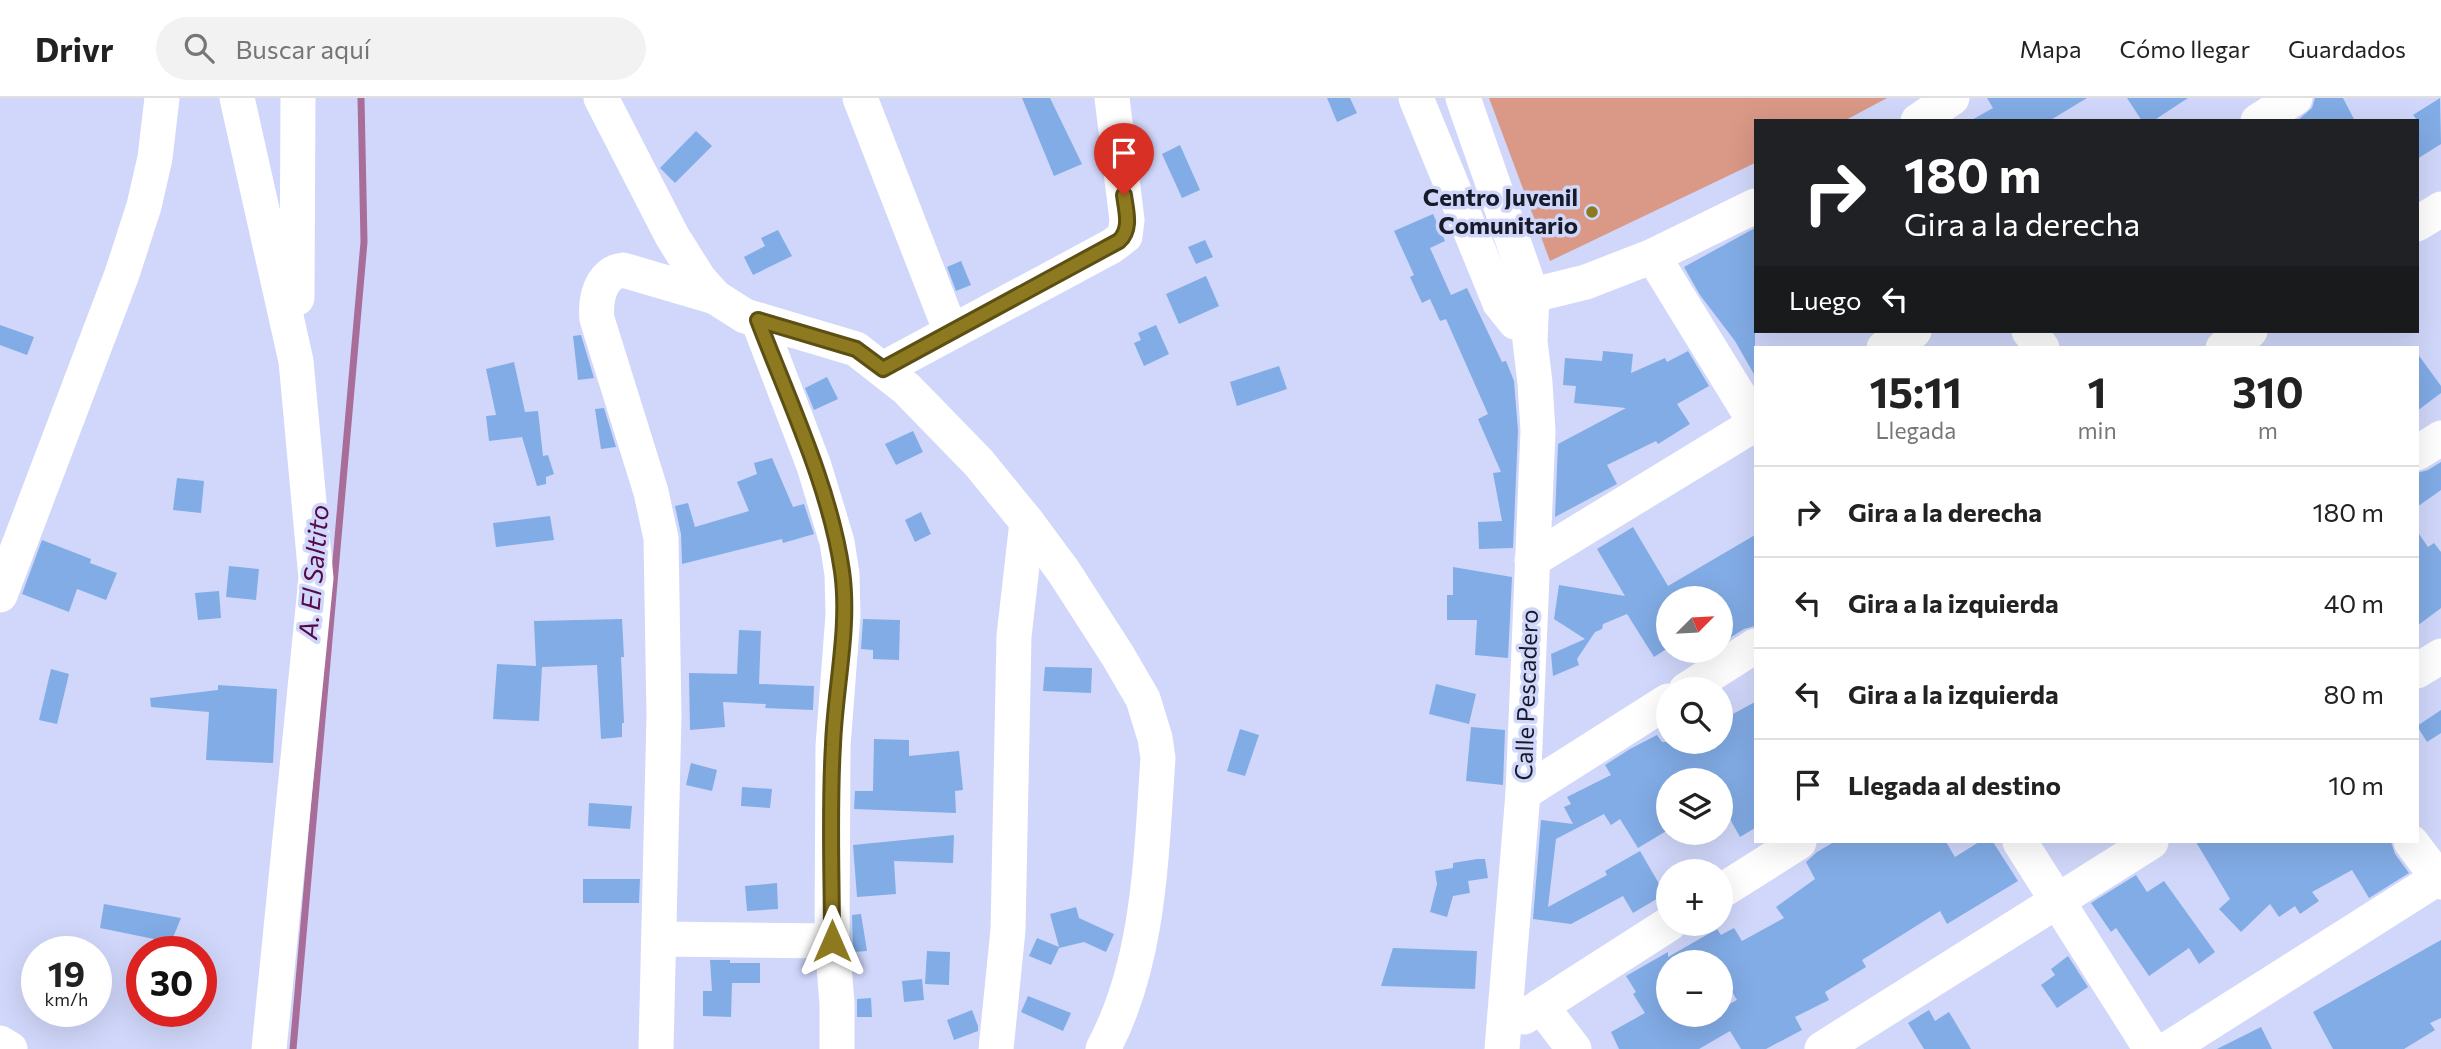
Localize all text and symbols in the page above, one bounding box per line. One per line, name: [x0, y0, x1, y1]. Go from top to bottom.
search box: [156, 17, 646, 80]
text: Drivr: [35, 28, 114, 69]
icon: search: [180, 29, 218, 67]
text: Buscar aquí: [236, 33, 371, 64]
text: Mapa: [2019, 34, 2082, 63]
text: Cómo llegar: [2120, 34, 2250, 63]
text: Guardados: [2288, 34, 2406, 63]
pin: [1094, 123, 1154, 195]
icon: arrive: [1105, 134, 1143, 172]
text: 180 m: [1904, 143, 2041, 203]
icon: right: [1789, 147, 1880, 238]
place label: Centro Juvenil Comunitario: [1423, 182, 1578, 239]
text: Gira a la derecha: [1904, 203, 2140, 243]
marker: Centro Juvenil Comunitario: [1584, 204, 1600, 220]
icon: left: [1876, 280, 1914, 318]
text: Luego: [1789, 284, 1862, 315]
text: 15:11: [1869, 365, 1962, 417]
text: 1: [2088, 365, 2107, 417]
text: 310: [2232, 365, 2304, 417]
text: Llegada: [1875, 416, 1956, 444]
text: min: [2078, 416, 2117, 444]
text: m: [2258, 416, 2278, 444]
icon: right: [1789, 493, 1827, 531]
text: Gira a la derecha: [1848, 496, 2042, 527]
text: 180 m: [2312, 496, 2384, 527]
water label: A. El Saltito: [291, 503, 334, 641]
icon: left: [1789, 584, 1827, 622]
north arrow: [1656, 586, 1732, 663]
map controls: [1656, 586, 1733, 1027]
text: Gira a la izquierda: [1848, 587, 2059, 618]
text: 40 m: [2324, 587, 2384, 618]
street label: Calle Pescadero: [1508, 609, 1543, 781]
icon: left: [1789, 675, 1827, 713]
button: search: [1656, 677, 1733, 754]
text: Gira a la izquierda: [1848, 678, 2059, 709]
text: 80 m: [2324, 678, 2384, 709]
icon: arrive: [1789, 766, 1827, 804]
button: layers: [1656, 768, 1733, 845]
text: Llegada al destino: [1848, 769, 2061, 800]
text: 10 m: [2328, 769, 2384, 800]
button: +: [1656, 859, 1733, 936]
position arrow: [795, 904, 869, 978]
speed limit sign: 30: [126, 936, 217, 1027]
button: −: [1656, 950, 1733, 1027]
text: 19: [48, 951, 85, 994]
text: km/h: [45, 988, 88, 1010]

